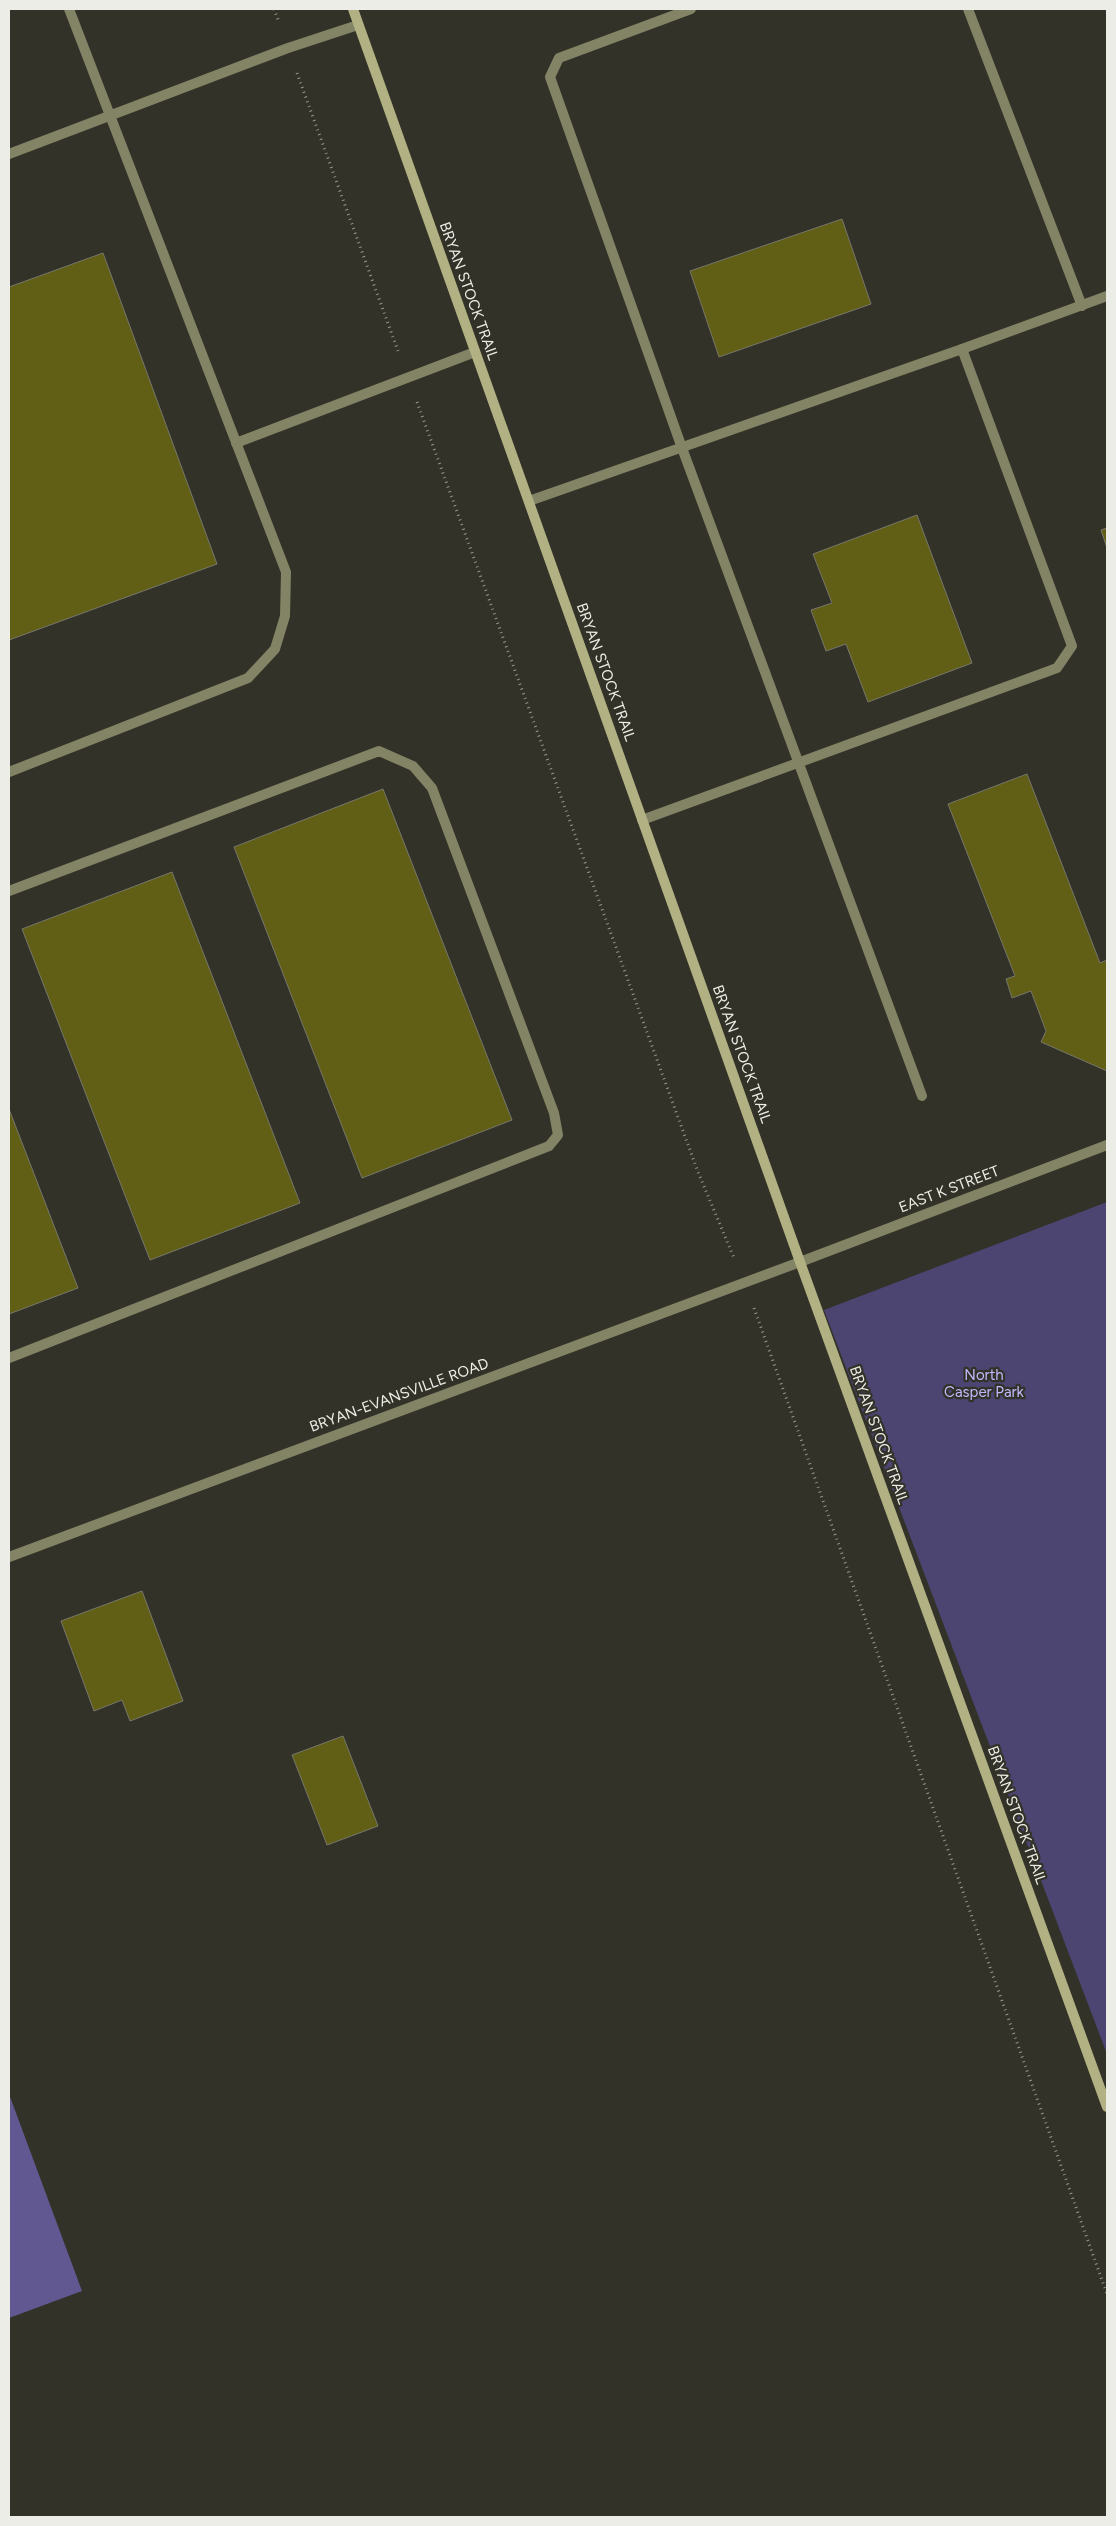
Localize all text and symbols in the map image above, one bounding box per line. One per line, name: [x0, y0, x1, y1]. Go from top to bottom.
street label: BRYAN STOCK TRAIL: [436, 220, 502, 363]
street label: BRYAN STOCK TRAIL: [573, 601, 639, 744]
street label: BRYAN STOCK TRAIL: [709, 983, 775, 1126]
street label: EAST K STREET: [896, 1161, 1002, 1216]
street label: BRYAN-EVANSVILLE ROAD: [307, 1354, 491, 1436]
street label: BRYAN STOCK TRAIL: [846, 1364, 912, 1507]
park label: North Casper Park: [944, 1366, 1025, 1401]
street label: BRYAN STOCK TRAIL: [984, 1744, 1050, 1887]

